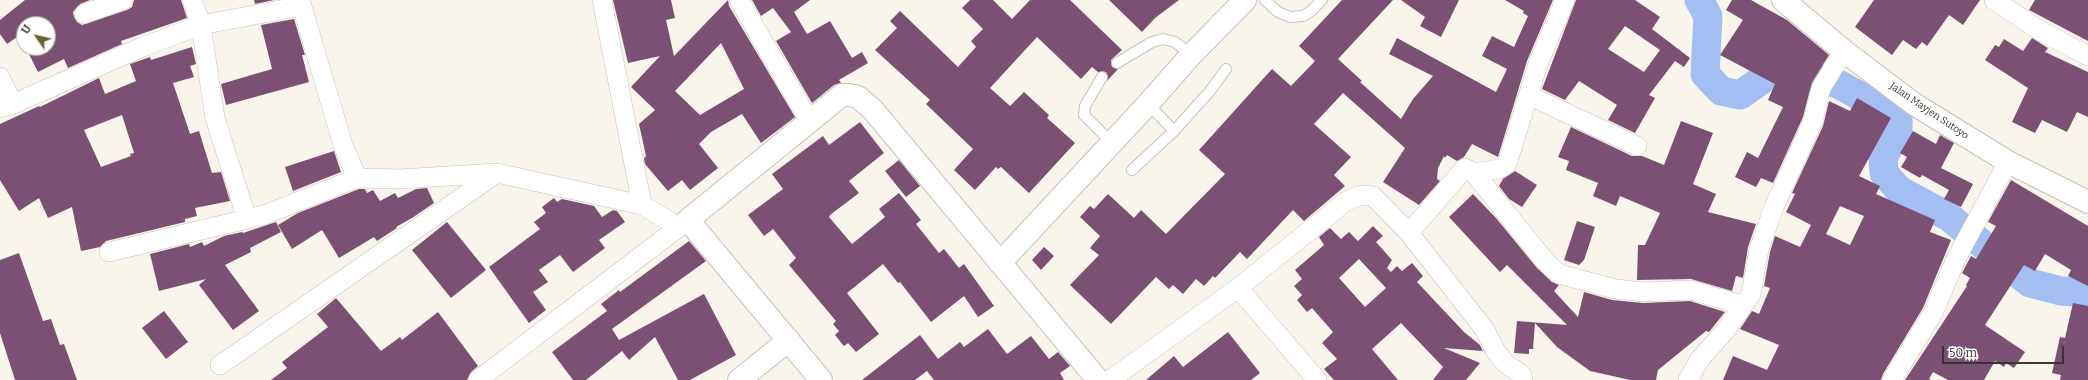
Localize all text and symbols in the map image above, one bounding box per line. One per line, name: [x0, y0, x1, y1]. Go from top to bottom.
north arrow: [16, 16, 56, 56]
text: U: [19, 23, 34, 37]
street label: Jalan Mayjen Sutoyo: [1887, 80, 1971, 142]
scale bar: [1944, 338, 2066, 364]
text: 50 m: [1949, 346, 1977, 360]

